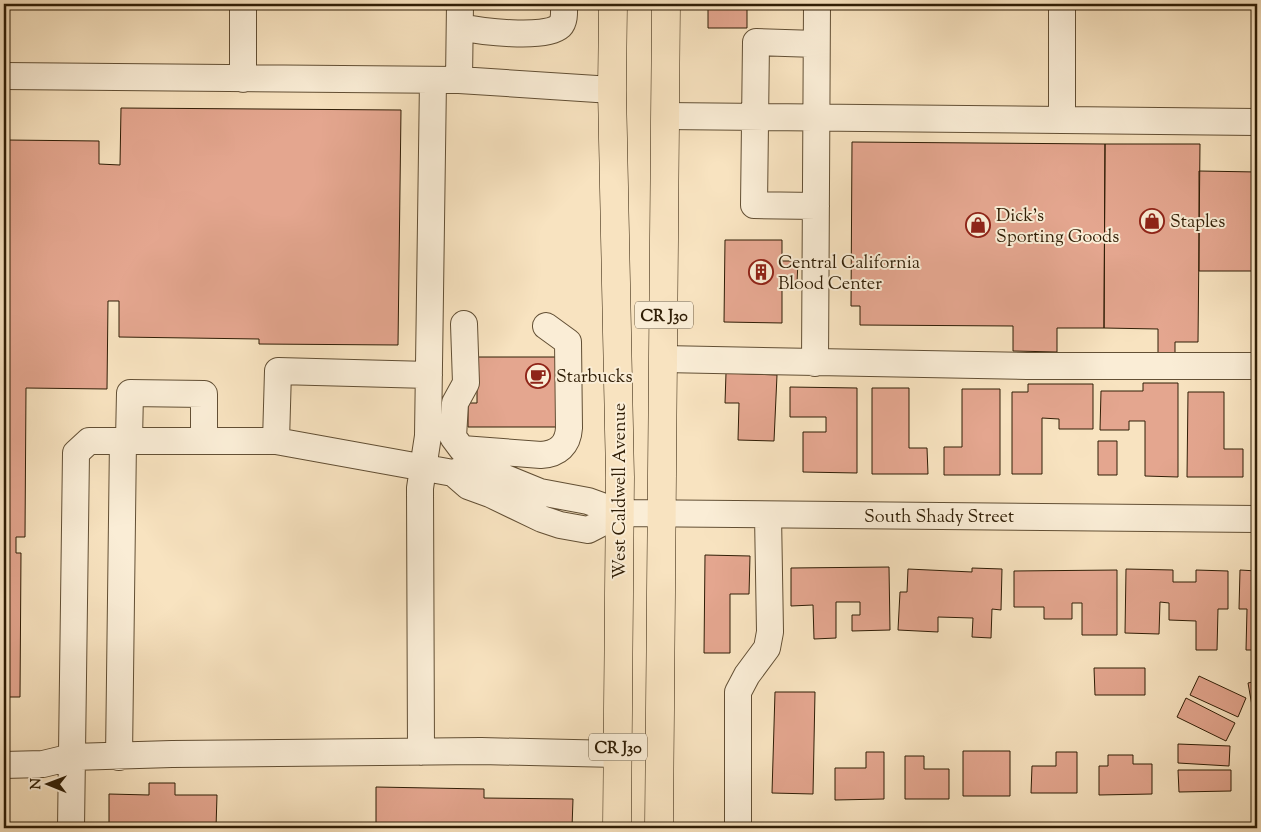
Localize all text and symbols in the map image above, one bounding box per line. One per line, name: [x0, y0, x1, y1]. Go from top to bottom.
place label: Dick's Sporting Goods: [996, 204, 1119, 251]
shop icon: Staples: [1139, 208, 1165, 234]
place label: Staples: [1170, 210, 1225, 236]
shop icon: Dick's Sporting Goods: [965, 212, 991, 238]
place label: Central California Blood Center: [778, 251, 920, 298]
building icon: Central California Blood Center: [748, 259, 774, 285]
road number: CR J30: [635, 302, 693, 328]
cafe icon: Starbucks: [525, 363, 551, 389]
place label: Starbucks: [556, 365, 633, 391]
street label: West Caldwell Avenue: [608, 403, 634, 579]
street label: South Shady Street: [864, 505, 1014, 531]
road number: CR J30: [589, 734, 647, 760]
north arrow: [22, 760, 72, 810]
text: N: [27, 778, 47, 790]

